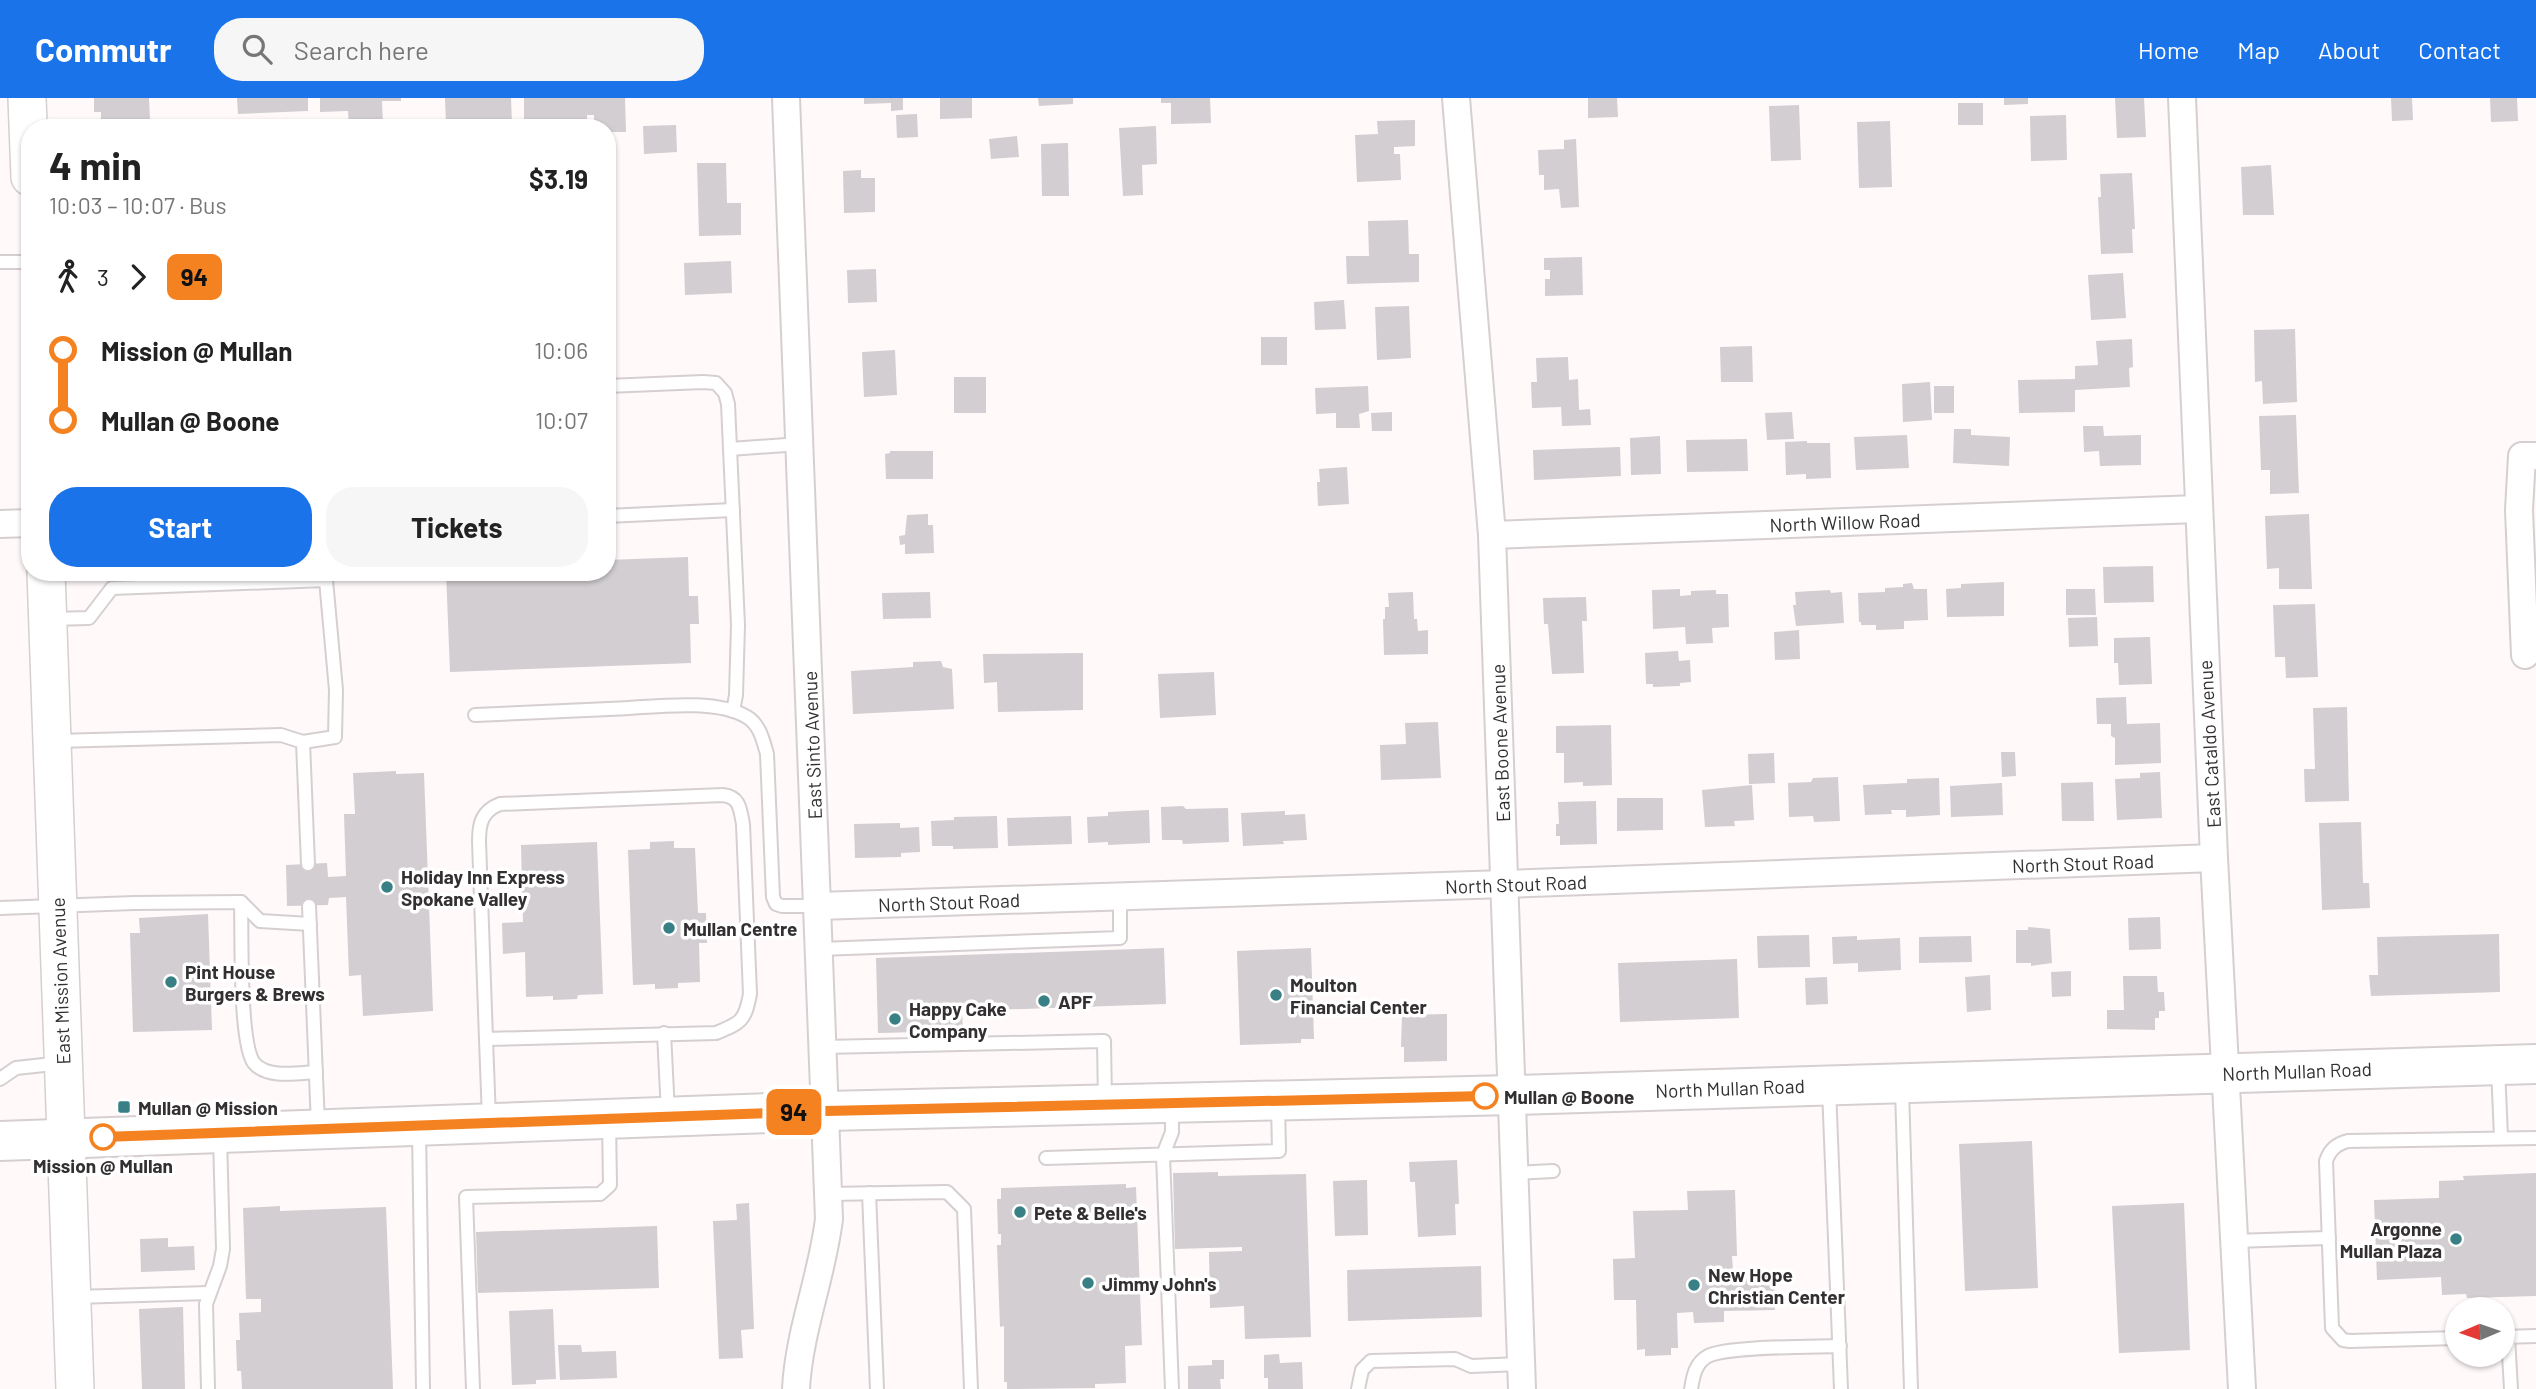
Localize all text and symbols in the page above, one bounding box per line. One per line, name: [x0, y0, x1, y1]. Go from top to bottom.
search box: [214, 18, 704, 81]
text: Commutr: [35, 29, 172, 69]
icon: search: [238, 30, 276, 68]
text: Search here: [294, 34, 429, 65]
text: Home: [2138, 35, 2199, 64]
text: Map: [2237, 35, 2280, 64]
text: About: [2318, 35, 2380, 64]
text: Contact: [2418, 35, 2501, 64]
text: 4 min: [49, 142, 142, 188]
text: $3.19: [529, 163, 588, 194]
text: 10:03 – 10:07 · Bus: [49, 191, 226, 219]
icon: walk: [49, 258, 87, 296]
icon: forward: [119, 258, 157, 296]
text: 94: [181, 262, 208, 291]
text: 3: [97, 263, 109, 291]
text: Mission @ Mullan: [101, 335, 293, 366]
text: 10:06: [534, 336, 588, 364]
text: Mullan @ Boone: [101, 405, 280, 436]
text: 10:07: [535, 406, 588, 434]
button: Start: [49, 487, 312, 567]
button: Tickets: [326, 487, 588, 567]
street label: North Willow Road: [1769, 508, 1921, 536]
street label: East Cataldo Avenue: [2193, 660, 2225, 828]
street label: East Boone Avenue: [1486, 664, 1514, 822]
street label: East Sinto Avenue: [798, 670, 826, 820]
street label: North Stout Road: [2011, 849, 2155, 877]
place label: Holiday Inn Express Spokane Valley: [401, 865, 565, 910]
street label: North Stout Road: [1444, 870, 1588, 898]
marker: Holiday Inn Express Spokane Valley: [379, 879, 395, 895]
street label: North Stout Road: [877, 888, 1021, 916]
street label: East Mission Avenue: [46, 897, 74, 1065]
place label: Mullan Centre: [683, 917, 797, 940]
marker: Mullan Centre: [661, 920, 677, 936]
place label: Pint House Burgers & Brews: [185, 960, 325, 1005]
place label: Moulton Financial Center: [1290, 973, 1428, 1018]
marker: Pint House Burgers & Brews: [163, 974, 179, 990]
marker: Moulton Financial Center: [1268, 987, 1284, 1003]
place label: APF: [1058, 990, 1093, 1013]
marker: APF: [1036, 993, 1052, 1009]
place label: Happy Cake Company: [909, 997, 1007, 1042]
marker: Happy Cake Company: [887, 1011, 903, 1027]
street label: North Mullan Road: [2222, 1057, 2372, 1085]
street label: North Mullan Road: [1655, 1074, 1805, 1102]
marker: Mullan @ Boone: [1472, 1083, 1498, 1109]
place label: Mullan @ Boone: [1504, 1085, 1634, 1108]
line badge: 94: [762, 1089, 826, 1135]
place label: Mullan @ Mission: [138, 1096, 278, 1119]
text: 94: [780, 1097, 808, 1126]
marker: Mullan @ Mission: [116, 1099, 132, 1115]
marker: Mission @ Mullan: [90, 1124, 116, 1150]
place label: Mission @ Mullan: [33, 1154, 173, 1177]
place label: Pete & Belle's: [1034, 1201, 1147, 1224]
marker: Pete & Belle's: [1012, 1204, 1028, 1220]
place label: Argonne Mullan Plaza: [2340, 1217, 2442, 1262]
marker: Argonne Mullan Plaza: [2448, 1231, 2464, 1247]
place label: New Hope Christian Center: [1708, 1263, 1846, 1308]
place label: Jimmy John's: [1102, 1272, 1217, 1295]
marker: Jimmy John's: [1080, 1275, 1096, 1291]
marker: New Hope Christian Center: [1686, 1277, 1702, 1293]
north arrow: [2445, 1297, 2515, 1367]
map controls: [2445, 1297, 2515, 1367]

